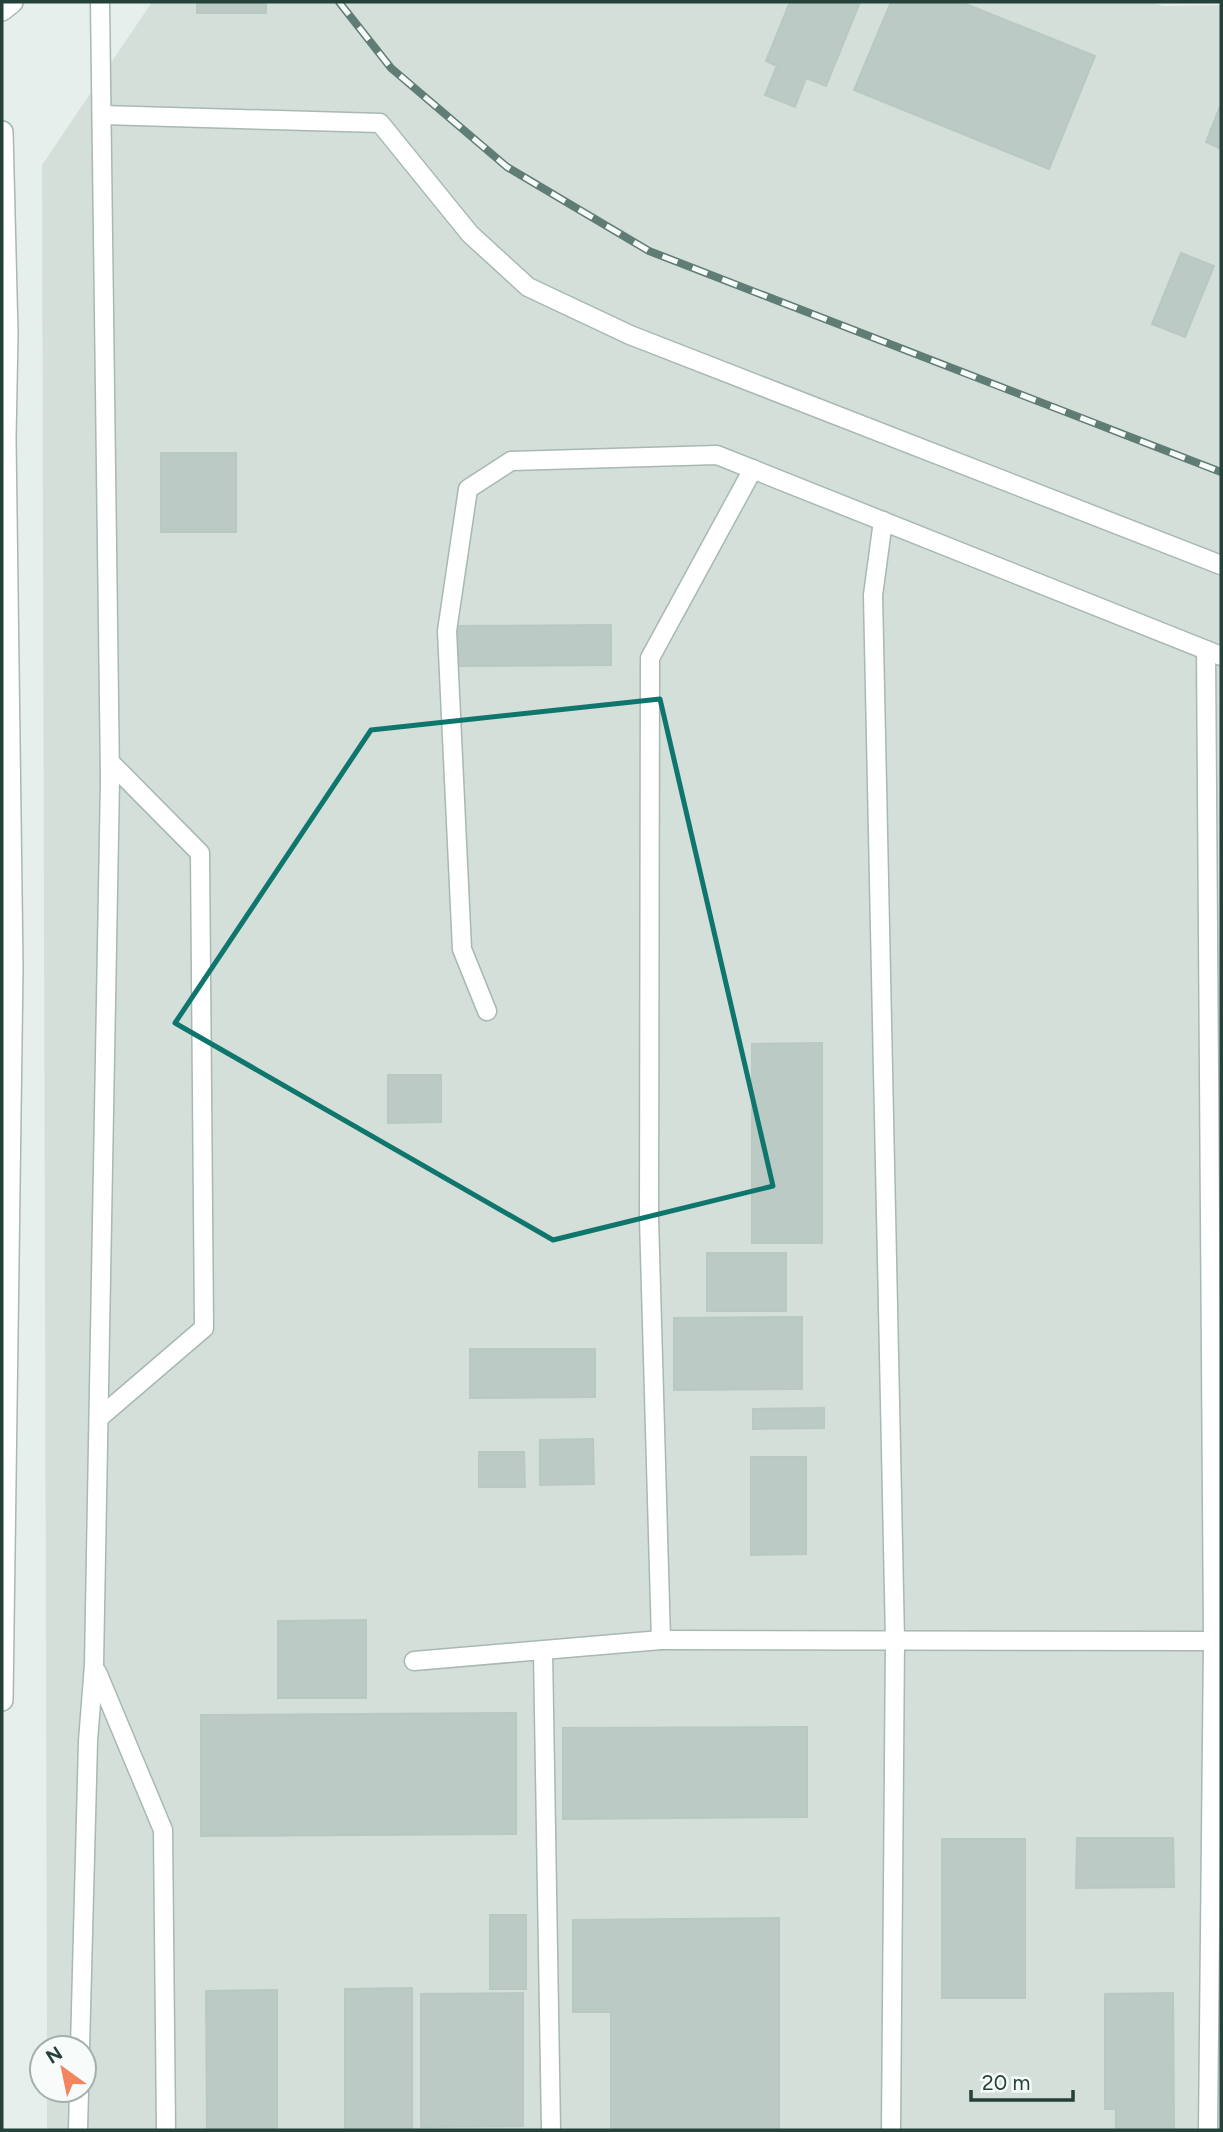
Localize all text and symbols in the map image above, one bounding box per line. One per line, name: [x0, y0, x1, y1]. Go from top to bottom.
north arrow: [28, 2034, 98, 2104]
text: N: [42, 2042, 66, 2069]
scale bar: [971, 2058, 1072, 2102]
text: 20 m: [982, 2070, 1030, 2095]

